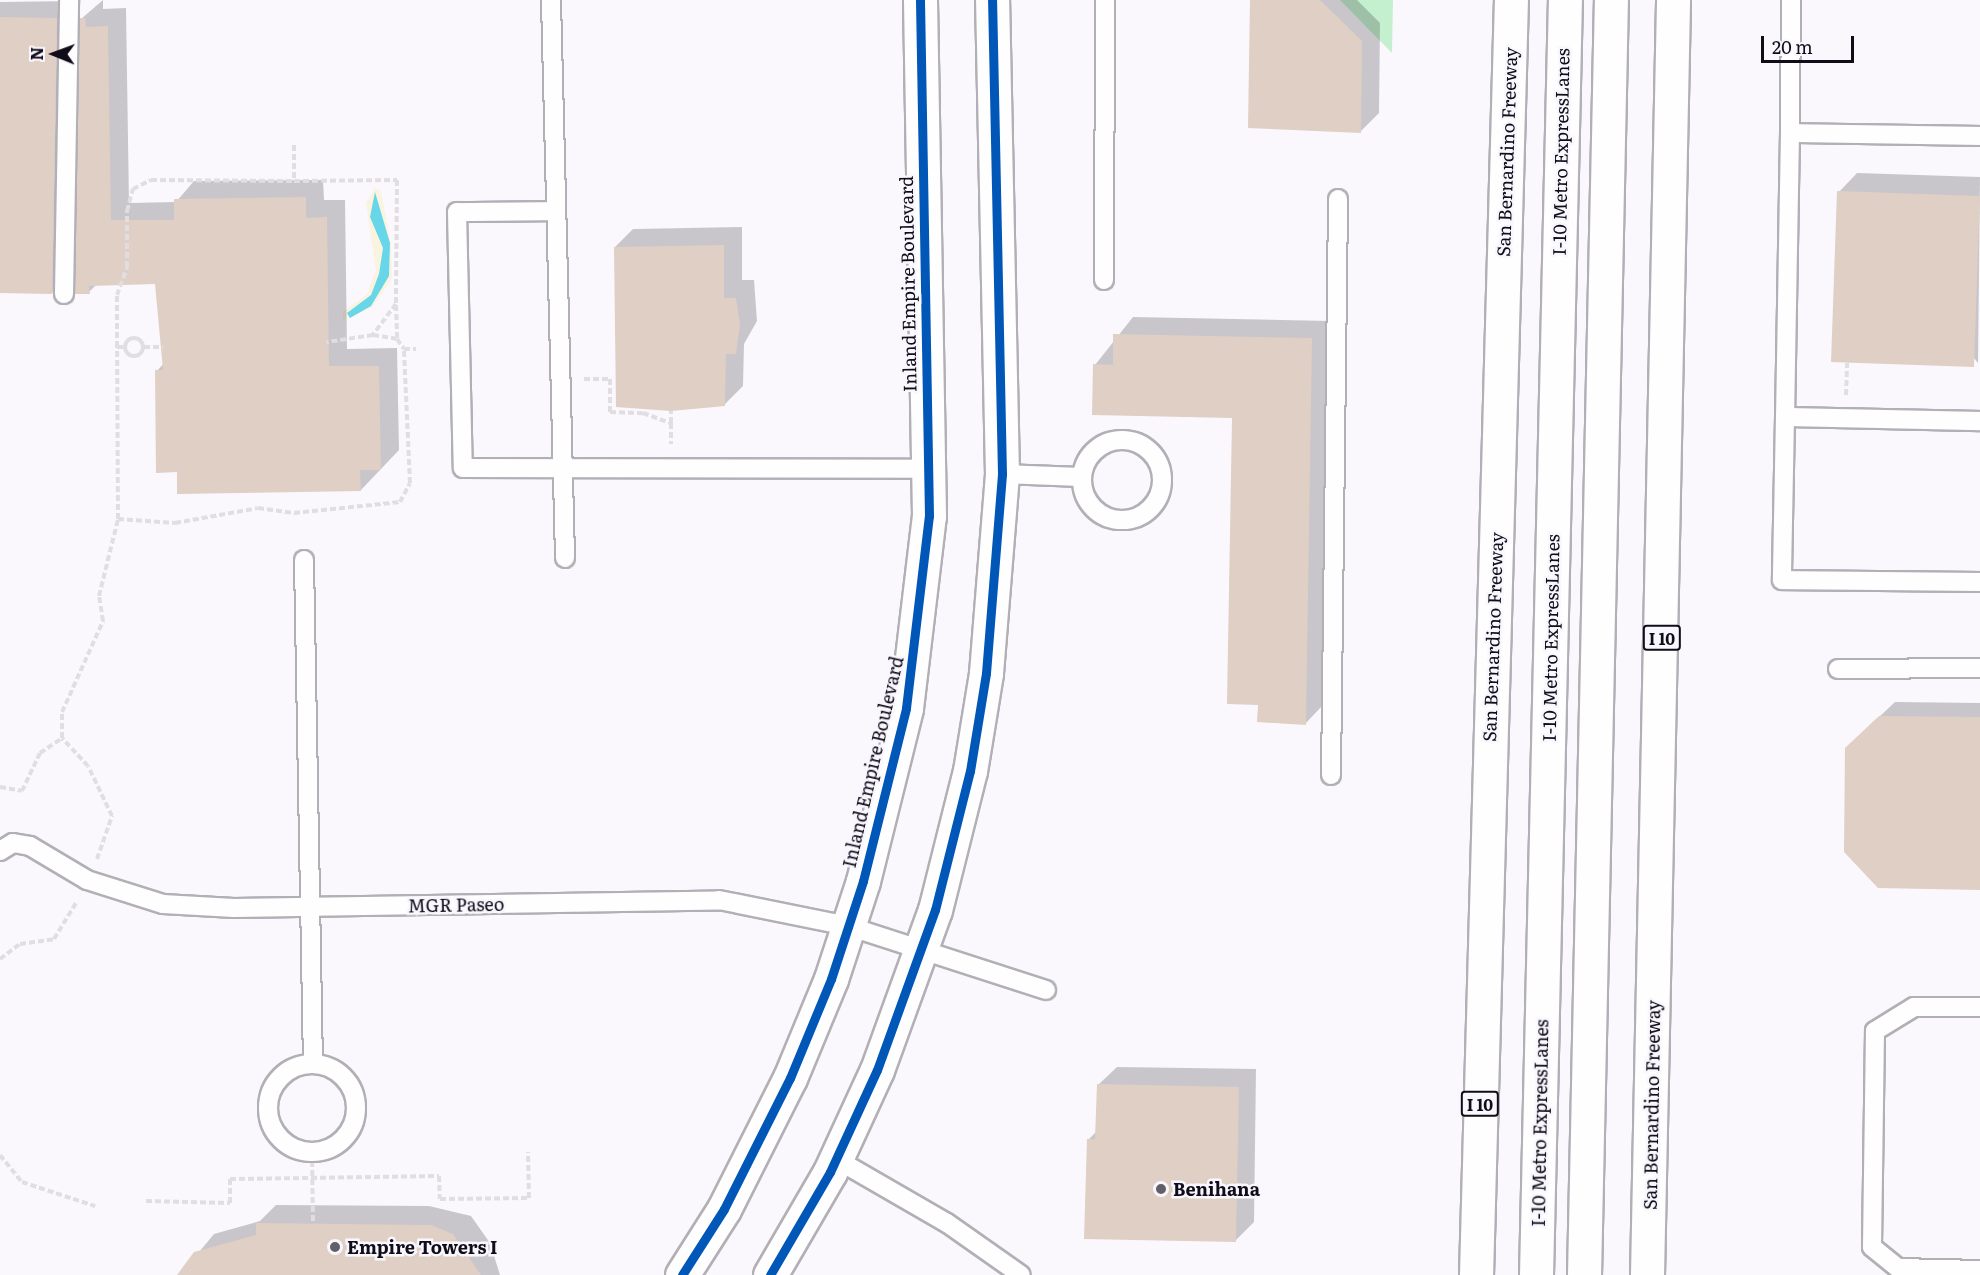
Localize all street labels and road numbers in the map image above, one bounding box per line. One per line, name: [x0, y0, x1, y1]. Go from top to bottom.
street label: San Bernardino Freeway: [1493, 47, 1521, 257]
street label: I-10 Metro ExpressLanes: [1548, 48, 1574, 256]
street label: Inland Empire Boulevard: [895, 176, 921, 392]
street label: San Bernardino Freeway: [1479, 532, 1507, 742]
street label: I-10 Metro ExpressLanes: [1538, 534, 1564, 742]
road number: I 10: [1642, 625, 1682, 651]
street label: Inland Empire Boulevard: [838, 654, 908, 870]
street label: MGR Paseo: [408, 893, 504, 917]
street label: San Bernardino Freeway: [1639, 1000, 1665, 1210]
street label: I-10 Metro ExpressLanes: [1527, 1019, 1553, 1227]
road number: I 10: [1460, 1091, 1500, 1117]

